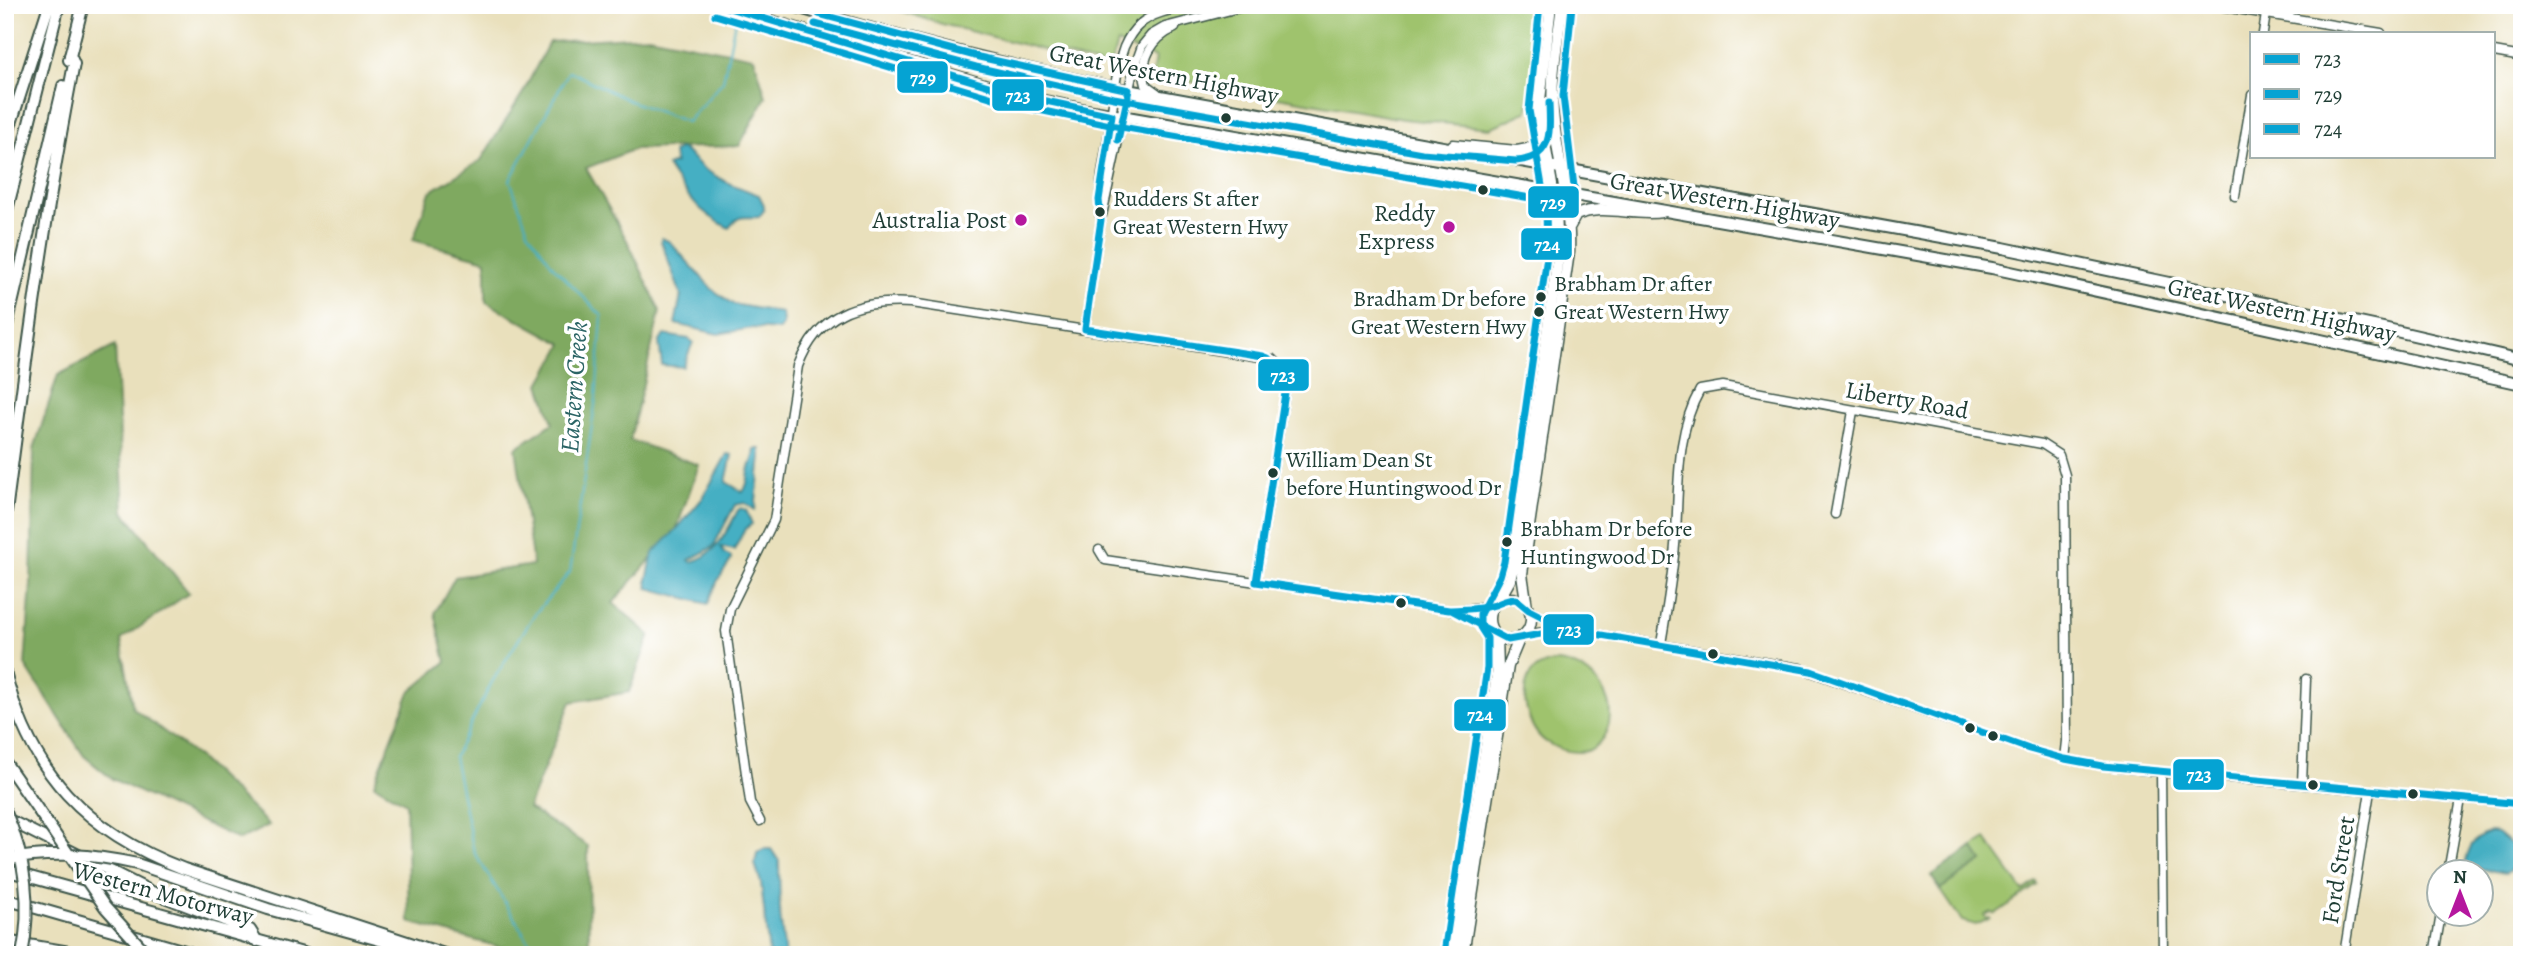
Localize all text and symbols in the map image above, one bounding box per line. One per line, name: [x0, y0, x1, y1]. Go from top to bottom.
legend: [2250, 32, 2496, 158]
street label: Great Western Highway: [1047, 36, 1282, 112]
text: 723: [2314, 45, 2342, 73]
line badge: 729: [896, 60, 949, 94]
text: 729: [910, 65, 936, 91]
line badge: 723: [991, 78, 1045, 112]
text: 729: [2314, 81, 2342, 109]
text: 723: [1005, 83, 1031, 109]
unlabelled marker: [1219, 111, 1233, 125]
text: 724: [2314, 115, 2342, 143]
street label: Great Western Highway: [1608, 164, 1843, 236]
unlabelled marker: [1476, 183, 1490, 197]
place label: Rudders St after Great Western Hwy: [1113, 184, 1288, 242]
line badge: 729: [1527, 185, 1580, 219]
text: 729: [1540, 190, 1566, 216]
place label: Reddy Express: [1358, 197, 1435, 257]
place label: Australia Post: [872, 204, 1007, 236]
marker: Rudders St after Great Western Hwy: [1093, 205, 1107, 219]
marker: Australia Post: [1013, 212, 1029, 228]
marker: Reddy Express: [1441, 219, 1457, 235]
line badge: 724: [1520, 227, 1573, 261]
text: 724: [1534, 232, 1560, 258]
place label: Brabham Dr after Great Western Hwy: [1554, 269, 1729, 327]
street label: Great Western Highway: [2165, 270, 2399, 350]
place label: Bradham Dr before Great Western Hwy: [1351, 284, 1526, 342]
marker: Brabham Dr after Great Western Hwy: [1534, 290, 1548, 304]
marker: Bradham Dr before Great Western Hwy: [1532, 305, 1546, 319]
water label: Eastern Creek: [552, 320, 596, 454]
line badge: 723: [1257, 358, 1310, 392]
text: 723: [1270, 363, 1296, 389]
street label: Liberty Road: [1843, 373, 1971, 427]
place label: William Dean St before Huntingwood Dr: [1285, 445, 1502, 503]
marker: William Dean St before Huntingwood Dr: [1266, 466, 1280, 480]
place label: Brabham Dr before Huntingwood Dr: [1520, 514, 1692, 572]
marker: Brabham Dr before Huntingwood Dr: [1500, 535, 1514, 549]
unlabelled marker: [1394, 596, 1408, 610]
line badge: 723: [1542, 613, 1595, 646]
text: 723: [1556, 617, 1582, 643]
unlabelled marker: [1706, 647, 1720, 661]
line badge: 724: [1453, 698, 1507, 732]
text: 724: [1467, 702, 1493, 728]
unlabelled marker: [1963, 721, 1977, 735]
unlabelled marker: [1986, 729, 2000, 743]
line badge: 723: [2172, 758, 2225, 791]
text: 723: [2186, 762, 2212, 788]
unlabelled marker: [2306, 778, 2320, 792]
unlabelled marker: [2406, 787, 2420, 801]
street label: Ford Street: [2314, 814, 2362, 926]
street label: Western Motorway: [68, 853, 257, 933]
north arrow: [2426, 858, 2496, 928]
text: N: [2453, 864, 2467, 890]

